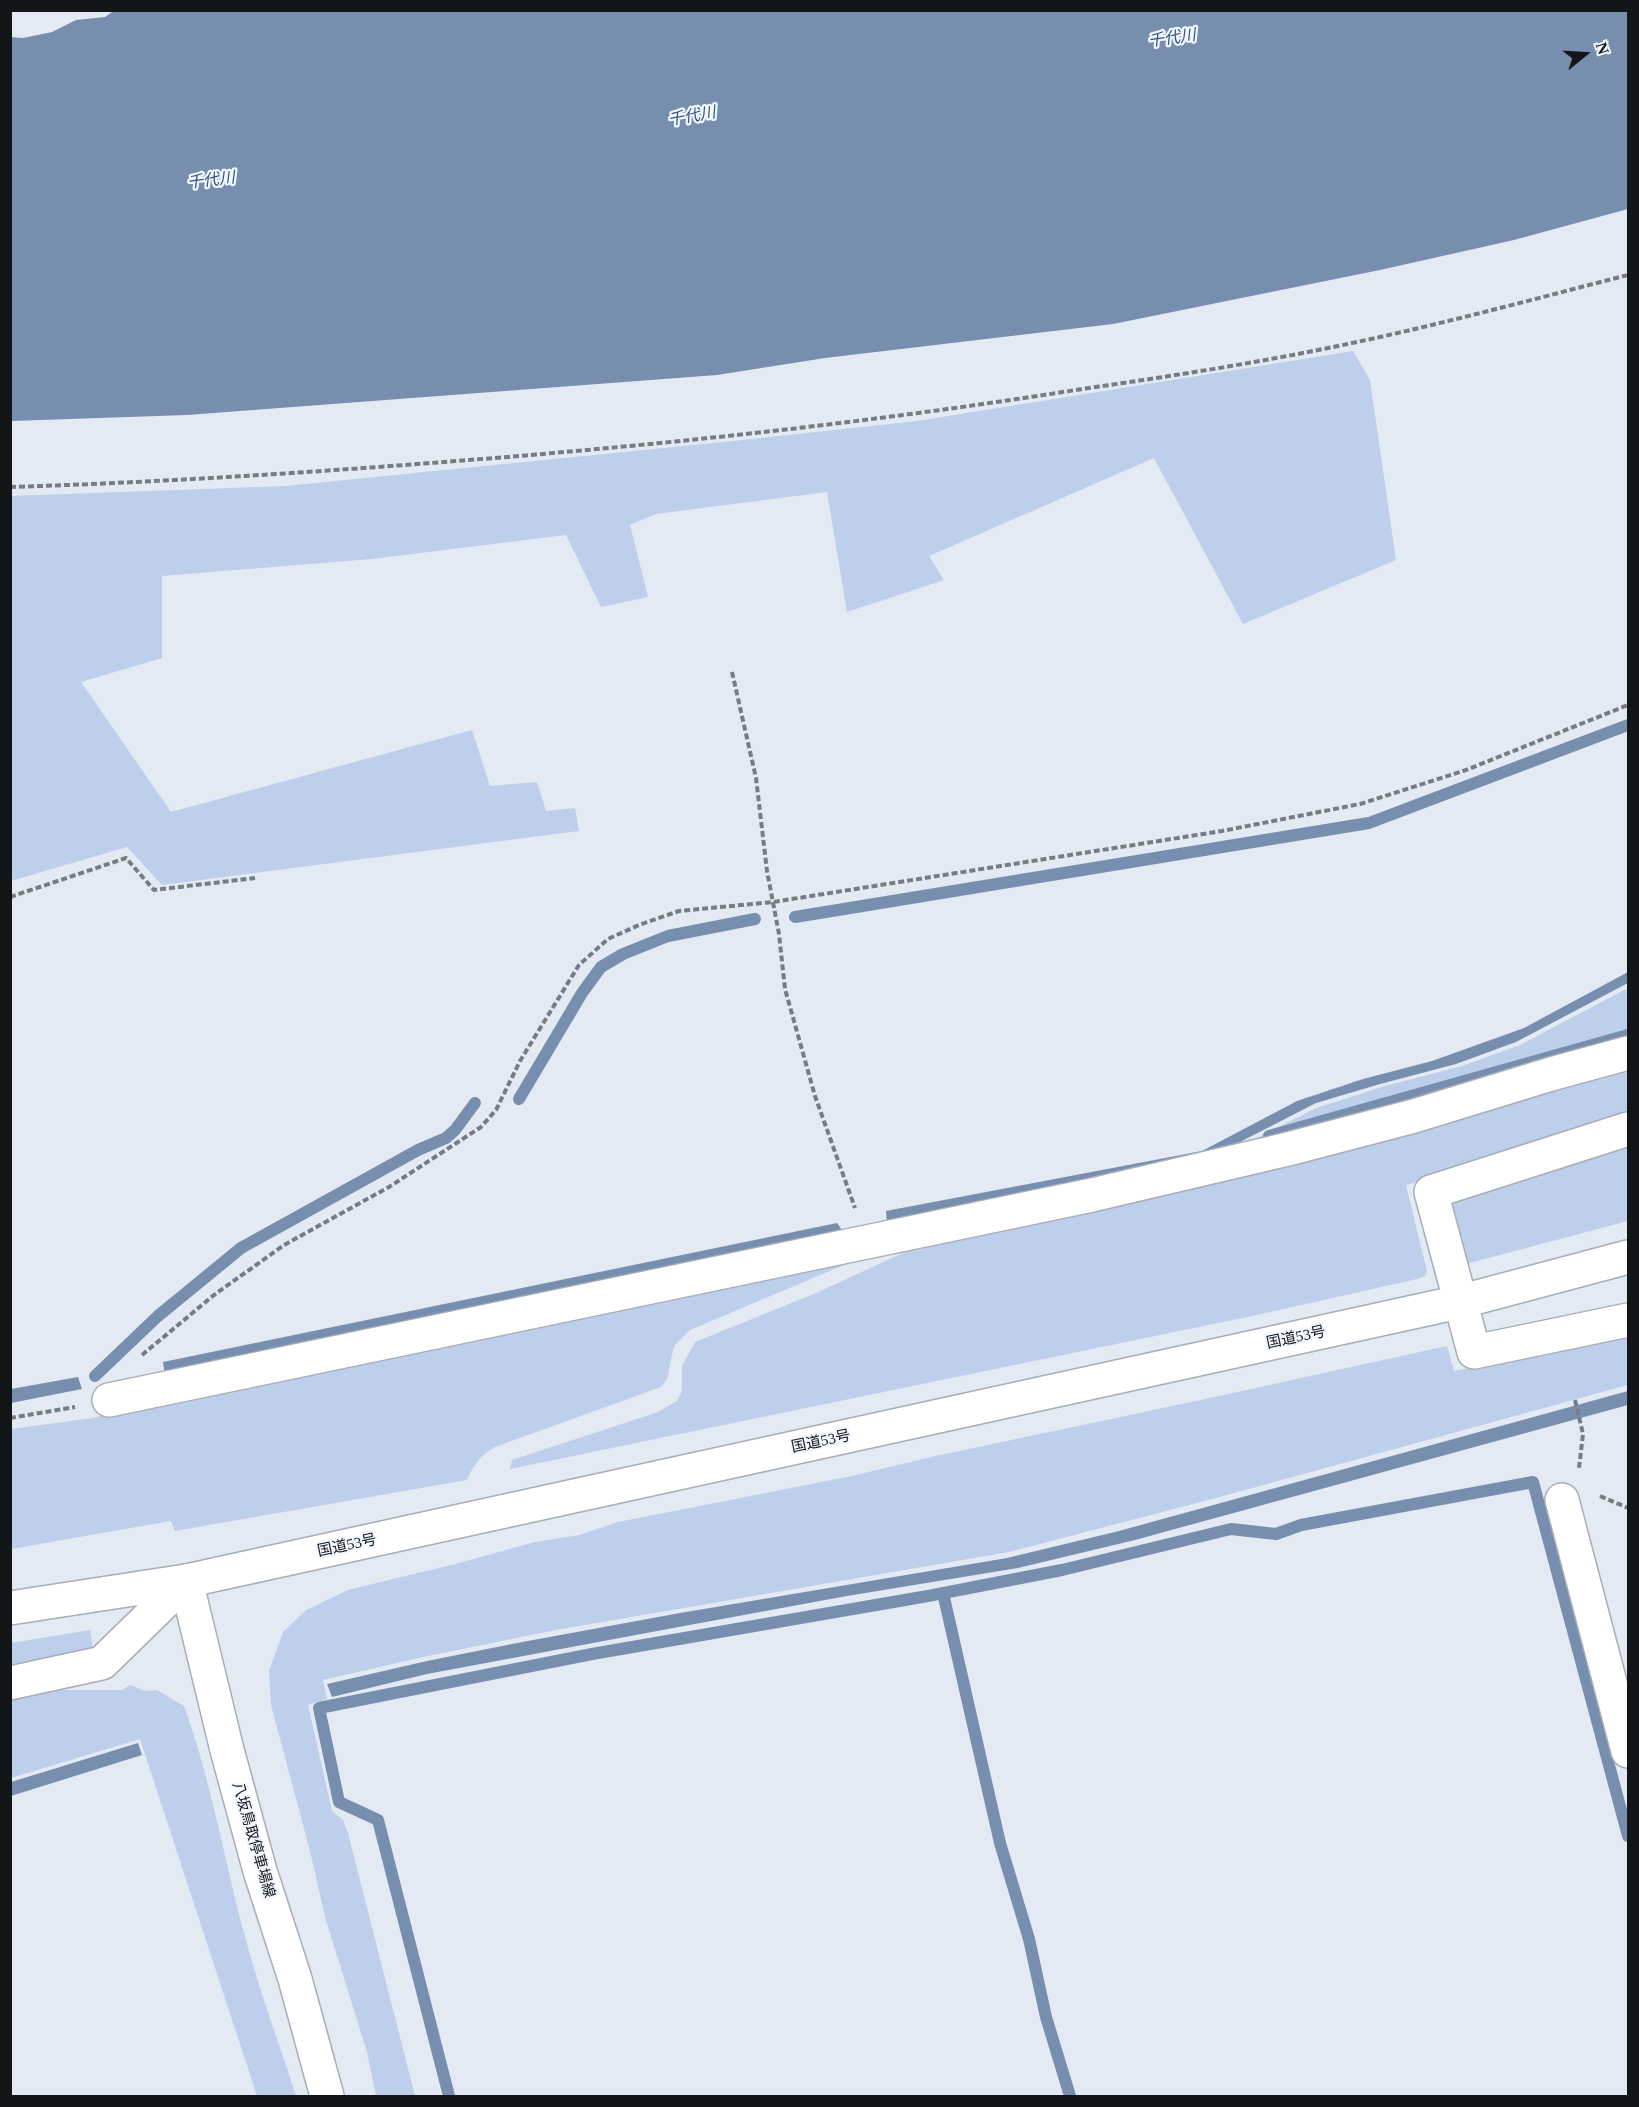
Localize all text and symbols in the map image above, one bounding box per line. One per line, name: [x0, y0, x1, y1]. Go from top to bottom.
north arrow: [1555, 24, 1615, 84]
water label: 千代川: [1147, 26, 1197, 52]
text: N: [1593, 40, 1612, 56]
water label: 千代川: [667, 103, 717, 131]
water label: 千代川: [186, 169, 236, 193]
street label: 国道53号: [1265, 1323, 1327, 1353]
street label: 国道53号: [790, 1427, 852, 1457]
street label: 国道53号: [316, 1531, 378, 1561]
street label: 八坂鳥取停車場線: [228, 1780, 278, 1900]

